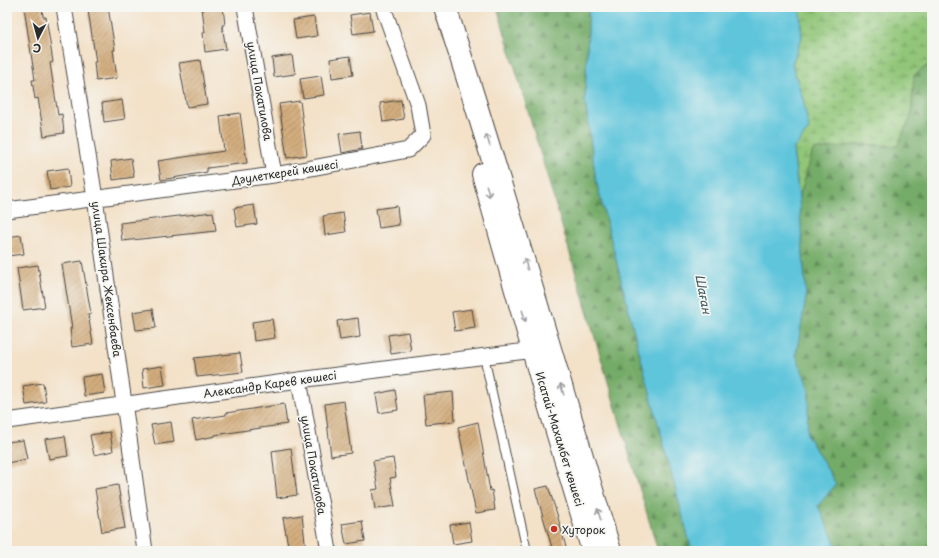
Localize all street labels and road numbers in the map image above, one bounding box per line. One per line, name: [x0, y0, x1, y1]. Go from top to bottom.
street label: улица Покатилова: [243, 40, 277, 142]
street label: Дәулеткерей көшесі: [229, 155, 340, 189]
street label: улица Шакира Жексенбаева: [88, 200, 126, 358]
street label: Александр Карев көшесі: [202, 366, 338, 402]
street label: Исатай-Махамбет көшесі: [531, 370, 589, 508]
street label: улица Покатилова: [297, 414, 331, 516]

